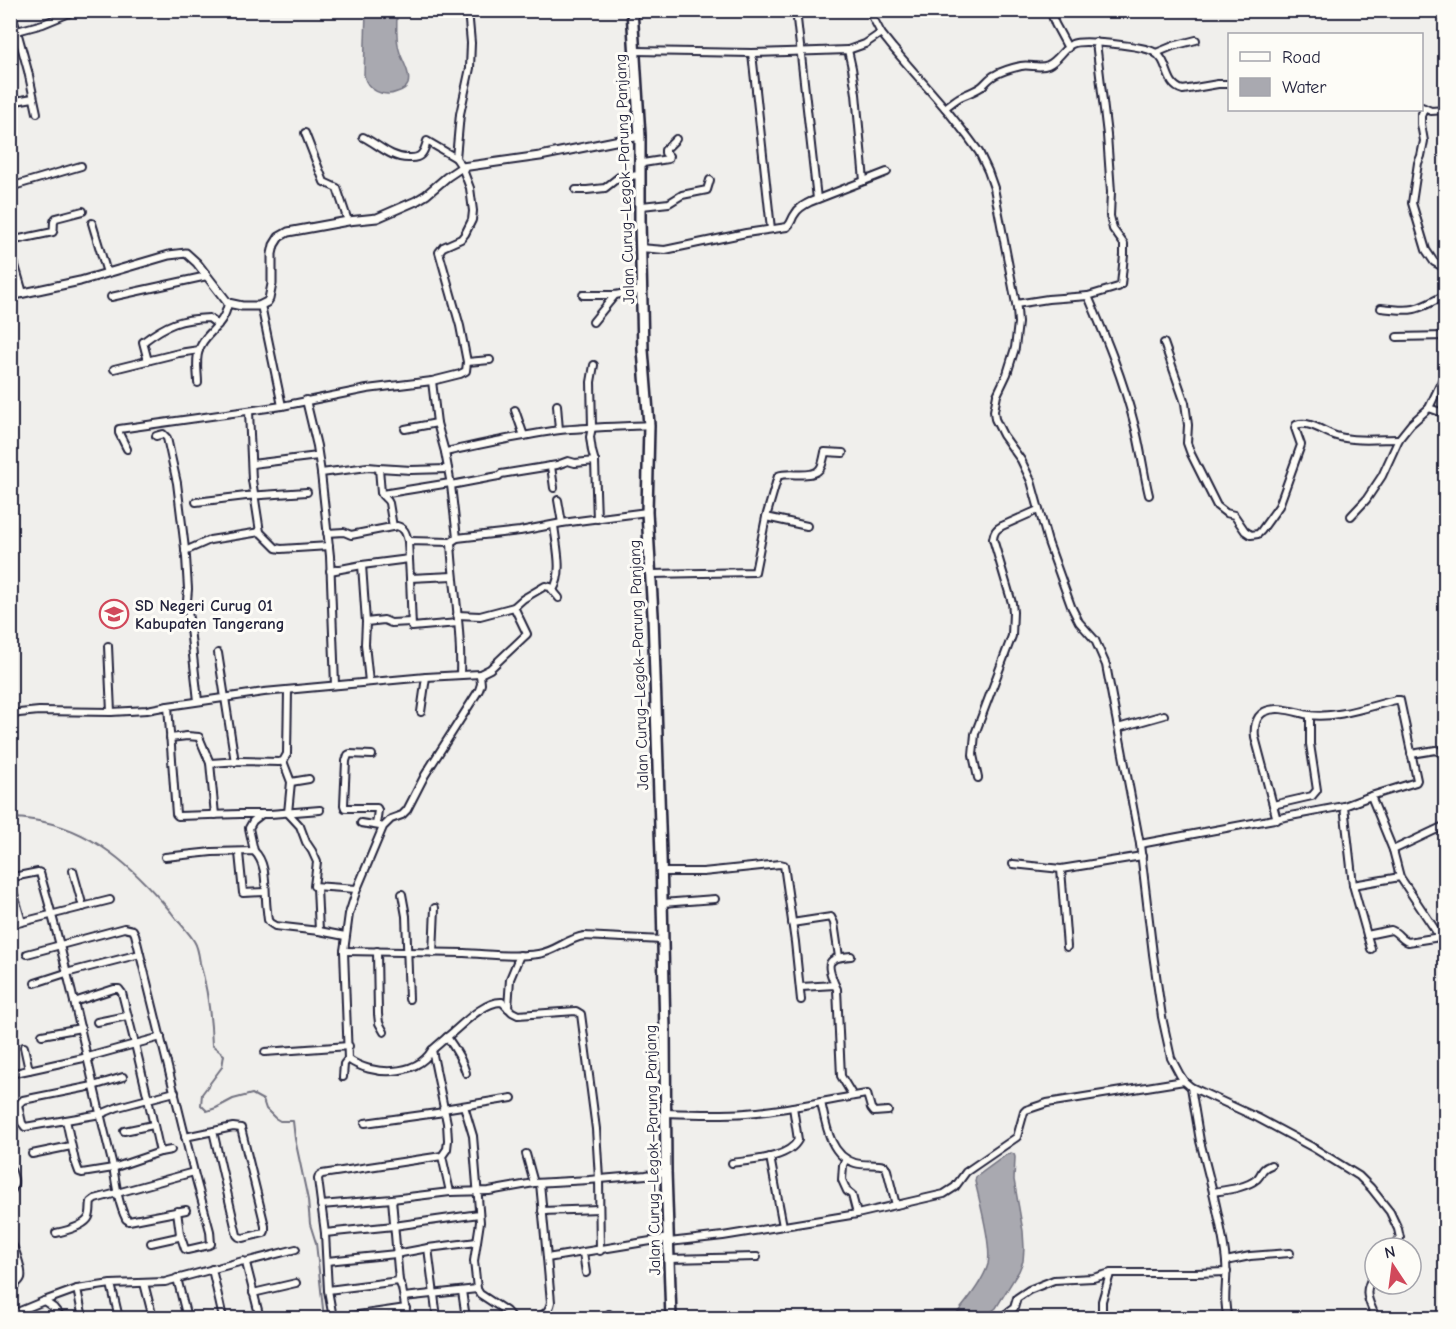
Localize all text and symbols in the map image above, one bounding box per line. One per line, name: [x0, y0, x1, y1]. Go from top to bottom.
legend: [1228, 33, 1423, 111]
text: Road: [1282, 47, 1321, 68]
street label: Jalan Curug–Legok–Parung Panjang: [612, 53, 638, 305]
text: Water: [1282, 77, 1327, 98]
street label: Jalan Curug–Legok–Parung Panjang: [626, 539, 652, 791]
place label: SD Negeri Curug 01 Kabupaten Tangerang: [135, 597, 285, 633]
school or university icon: SD Negeri Curug 01 Kabupaten Tangerang: [98, 598, 130, 630]
street label: Jalan Curug–Legok–Parung Panjang: [642, 1025, 664, 1275]
north arrow: [1363, 1236, 1423, 1296]
text: N: [1383, 1242, 1397, 1262]

